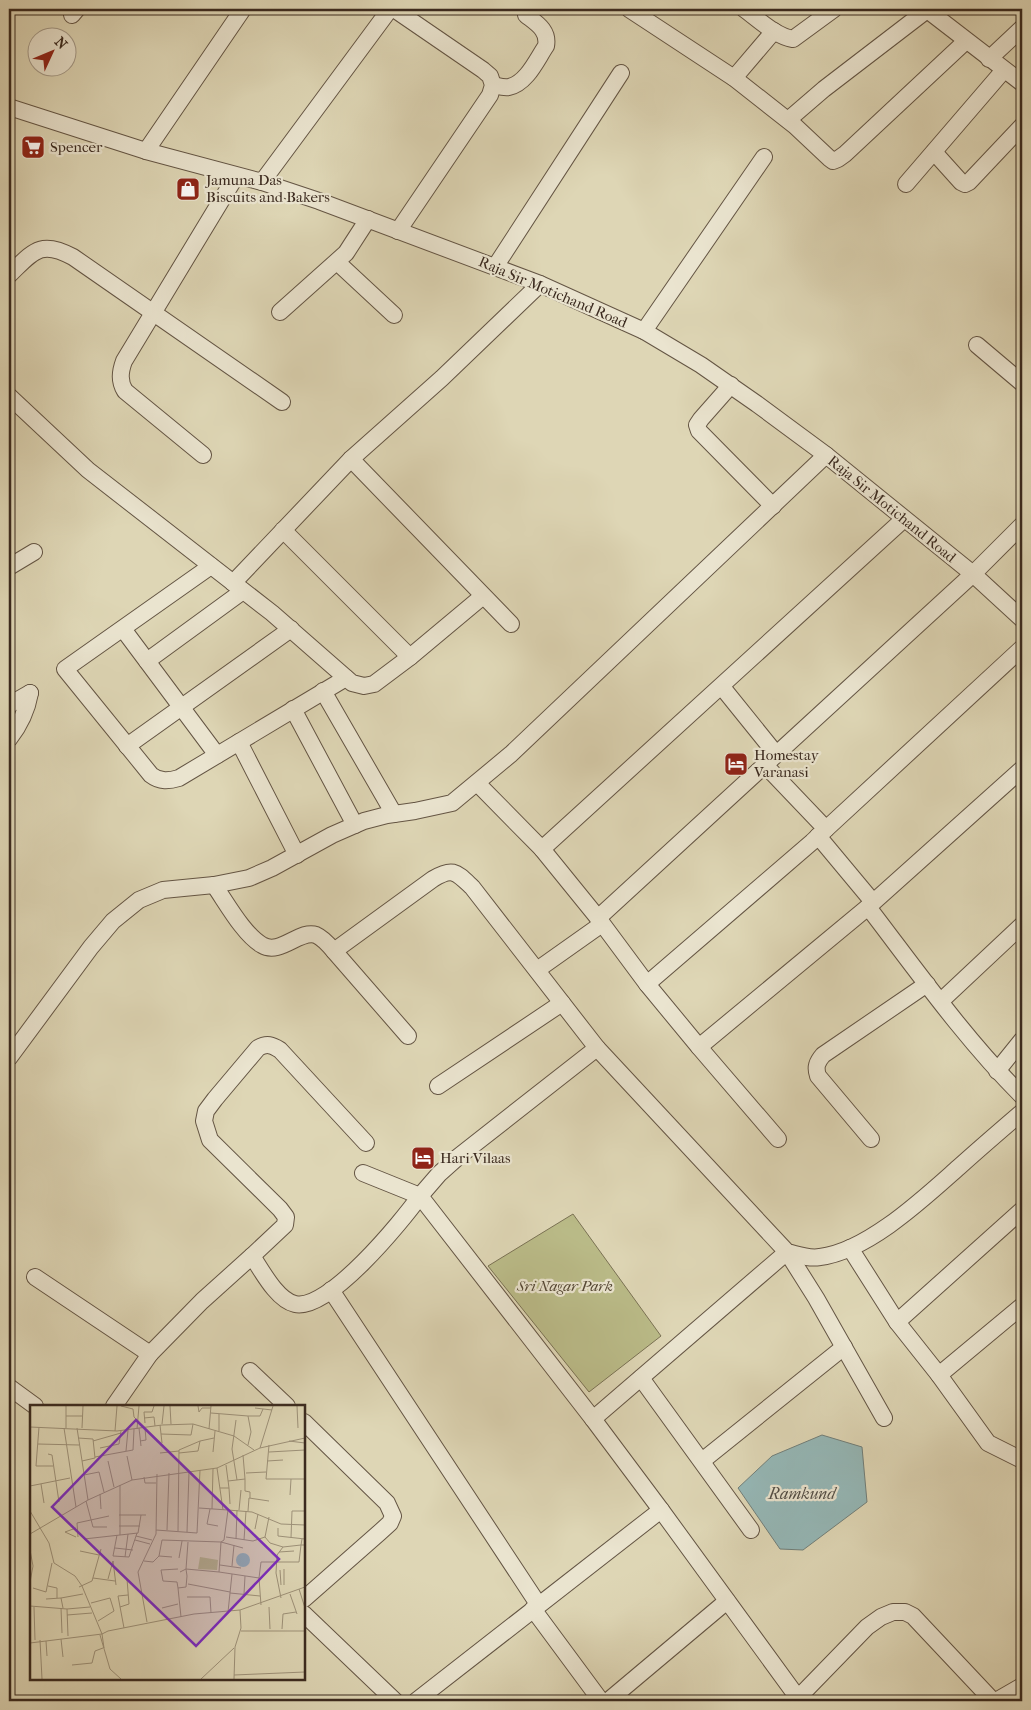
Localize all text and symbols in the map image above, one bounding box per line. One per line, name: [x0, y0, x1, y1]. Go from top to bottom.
north arrow: [28, 28, 78, 78]
text: N: [51, 34, 71, 53]
supermarket icon: Spencer: [20, 134, 46, 160]
place label: Spencer: [50, 138, 103, 156]
place label: Jamuna Das Biscuits and Bakers: [205, 171, 330, 206]
shop icon: Jamuna Das Biscuits and Bakers: [175, 176, 201, 202]
street label: Raja Sir Motichand Road: [476, 252, 631, 332]
street label: Raja Sir Motichand Road: [824, 452, 960, 567]
place label: Homestay Varanasi: [753, 746, 820, 781]
hotel icon: Homestay Varanasi: [723, 751, 749, 777]
hotel icon: Hari Vilaas: [410, 1145, 436, 1171]
place label: Hari Vilaas: [440, 1149, 511, 1167]
park label: Sri Nagar Park: [516, 1277, 613, 1295]
inset map: [30, 1405, 305, 1680]
water label: Ramkund: [768, 1484, 837, 1503]

